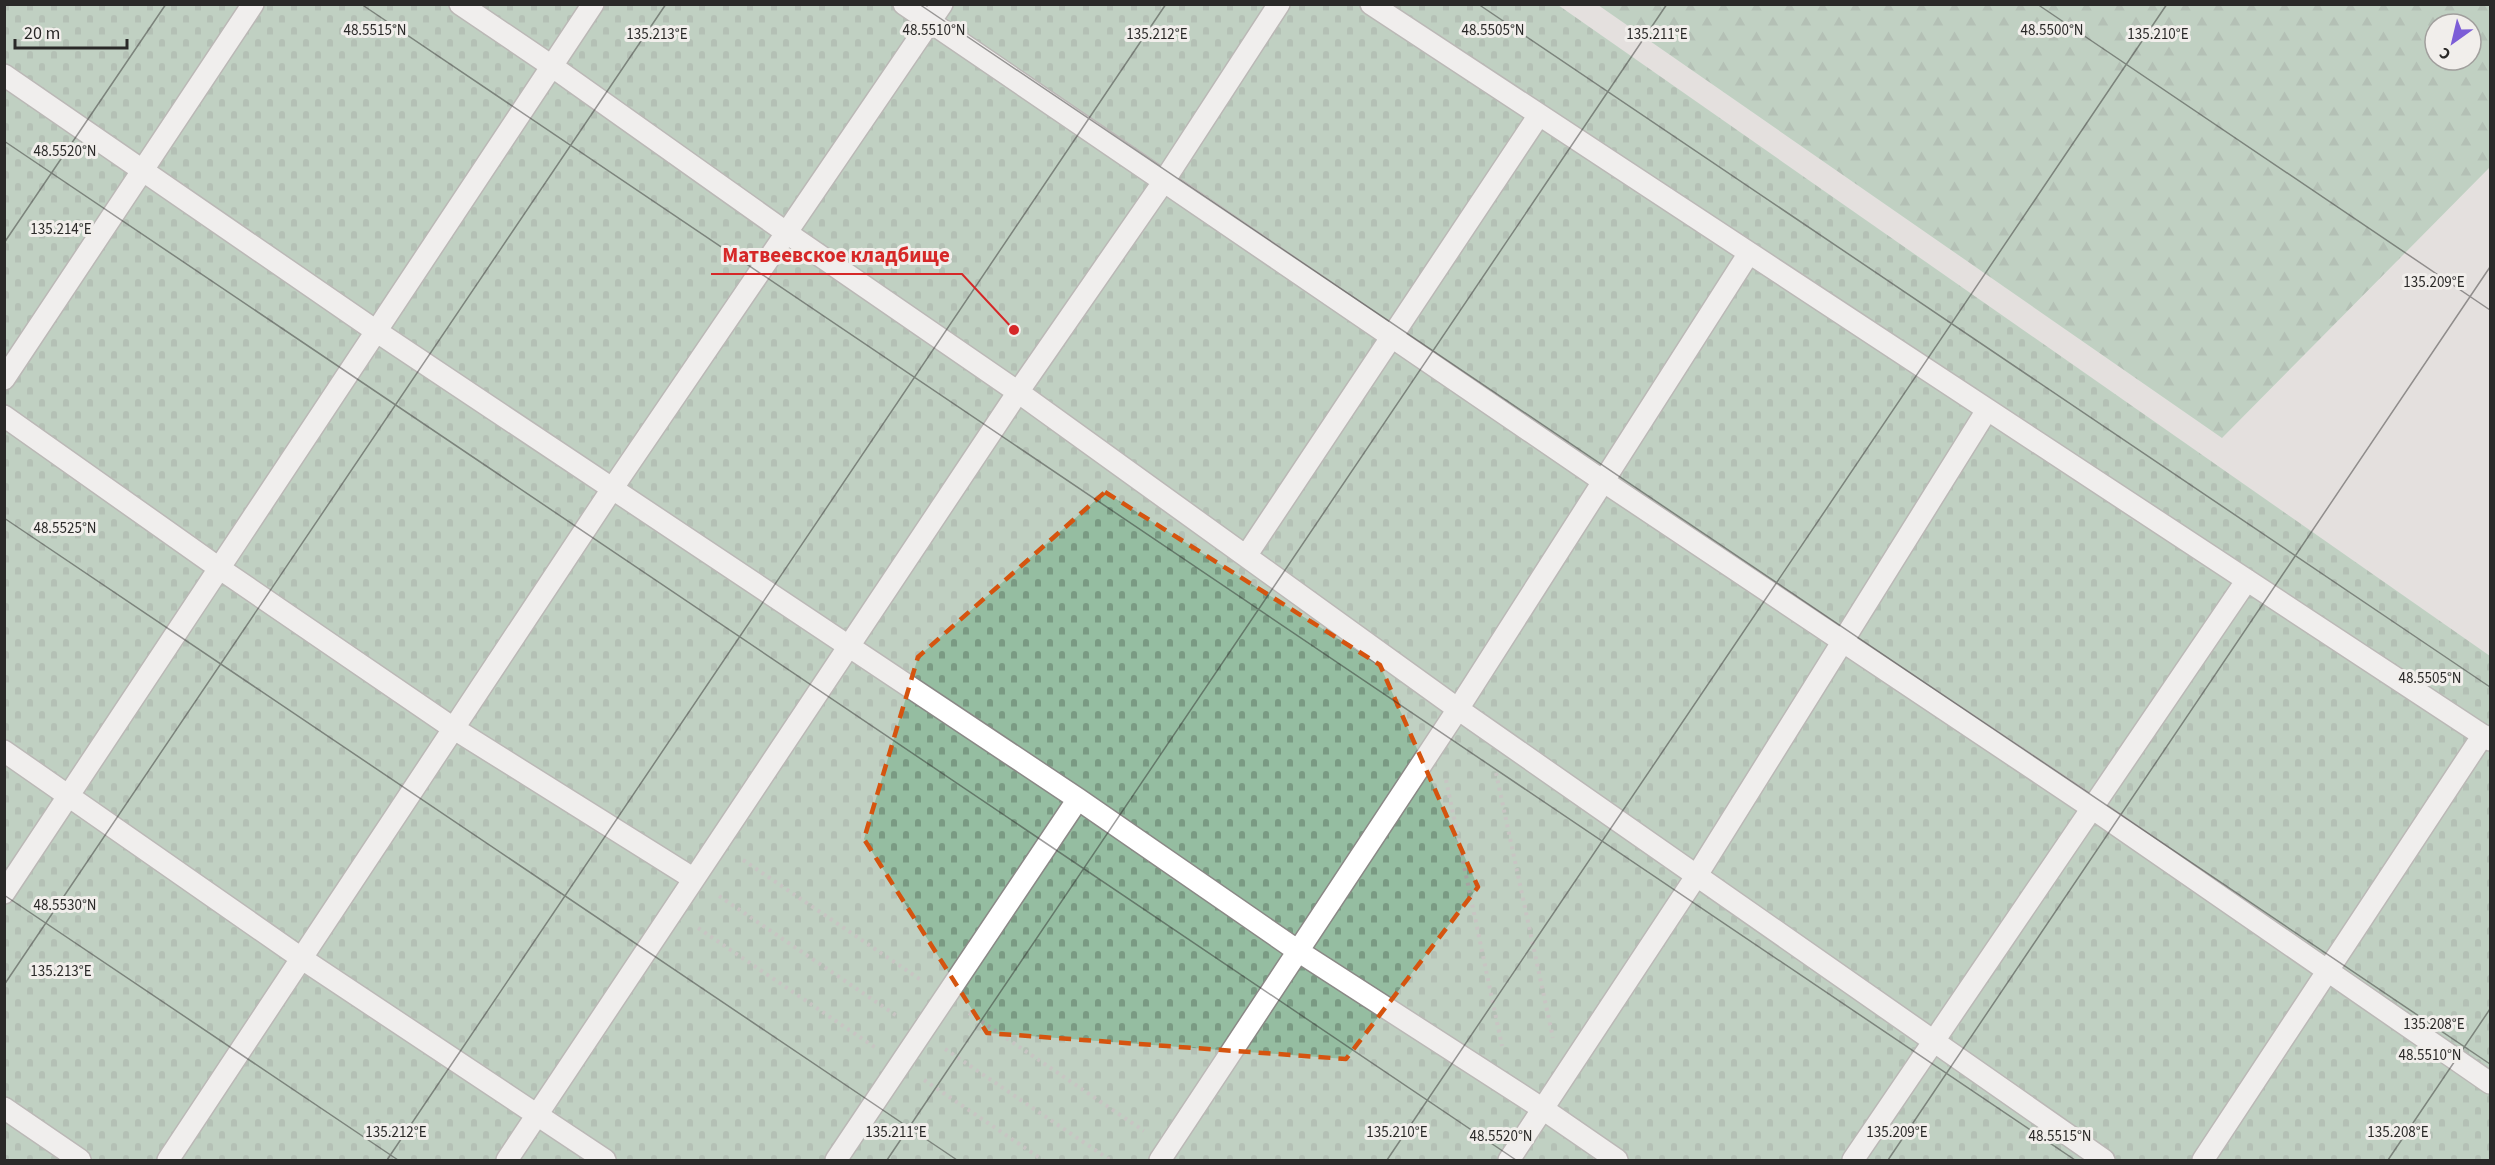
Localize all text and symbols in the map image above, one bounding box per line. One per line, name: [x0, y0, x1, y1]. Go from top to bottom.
scale bar: [15, 12, 128, 50]
north arrow: [2423, 12, 2483, 72]
text: 48.5515°N: [343, 20, 407, 41]
text: 48.5510°N: [902, 20, 966, 41]
text: 48.5505°N: [1461, 20, 1525, 41]
text: 48.5500°N: [2020, 20, 2084, 41]
text: 20 m: [24, 21, 60, 46]
text: 135.213°E: [626, 24, 688, 45]
text: 135.212°E: [1126, 24, 1188, 45]
text: 135.211°E: [1626, 24, 1688, 45]
text: 135.210°E: [2127, 24, 2189, 45]
text: С: [2435, 42, 2455, 65]
text: 48.5520°N: [33, 141, 97, 162]
text: 135.214°E: [30, 219, 92, 240]
callout: Матвеевское кладбище: [711, 235, 962, 274]
text: Матвеевское кладбище: [722, 240, 950, 270]
text: 135.209°E: [2403, 272, 2465, 293]
text: 48.5525°N: [33, 518, 97, 539]
text: 48.5505°N: [2398, 668, 2462, 689]
text: 48.5530°N: [33, 895, 97, 916]
text: 135.213°E: [30, 961, 92, 982]
text: 135.208°E: [2403, 1014, 2465, 1035]
text: 48.5510°N: [2398, 1045, 2462, 1066]
text: 135.212°E: [365, 1122, 427, 1143]
text: 135.211°E: [865, 1122, 927, 1143]
text: 135.210°E: [1366, 1122, 1428, 1143]
text: 135.209°E: [1866, 1122, 1928, 1143]
text: 135.208°E: [2367, 1122, 2429, 1143]
text: 48.5520°N: [1469, 1126, 1533, 1147]
text: 48.5515°N: [2028, 1126, 2092, 1147]

